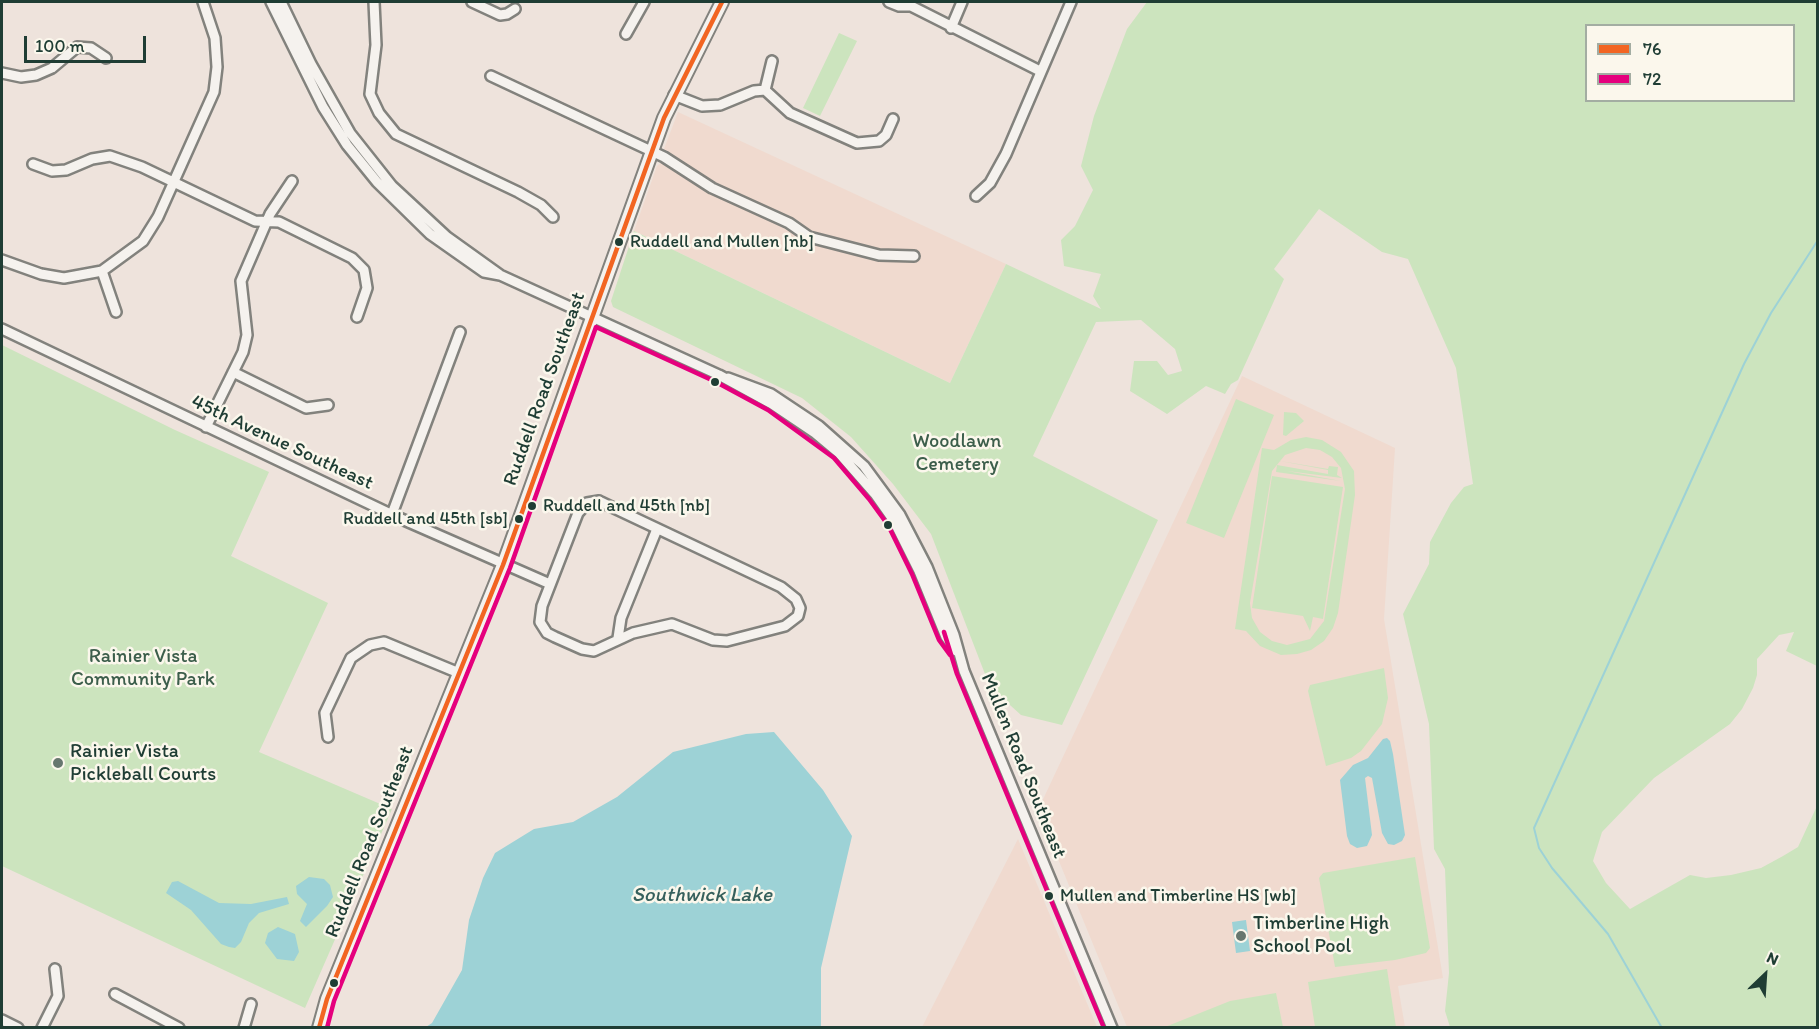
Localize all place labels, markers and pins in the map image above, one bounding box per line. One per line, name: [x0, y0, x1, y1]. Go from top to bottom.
place label: Ruddell and Mullen [nb]: [630, 231, 814, 253]
marker: Ruddell and Mullen [nb]: [613, 236, 625, 248]
unlabelled marker: [709, 376, 721, 388]
place label: Ruddell and 45th [nb]: [543, 495, 710, 517]
marker: Ruddell and 45th [nb]: [526, 500, 538, 512]
place label: Ruddell and 45th [sb]: [343, 508, 508, 530]
marker: Ruddell and 45th [sb]: [513, 513, 525, 525]
unlabelled marker: [882, 519, 894, 531]
place label: Rainier Vista Pickleball Courts: [70, 740, 216, 787]
marker: Rainier Vista Pickleball Courts: [51, 756, 65, 770]
place label: Mullen and Timberline HS [wb]: [1060, 885, 1296, 907]
marker: Mullen and Timberline HS [wb]: [1043, 890, 1055, 902]
place label: Timberline High School Pool: [1253, 912, 1389, 959]
marker: Timberline High School Pool: [1234, 929, 1248, 943]
unlabelled marker: [328, 977, 340, 989]

